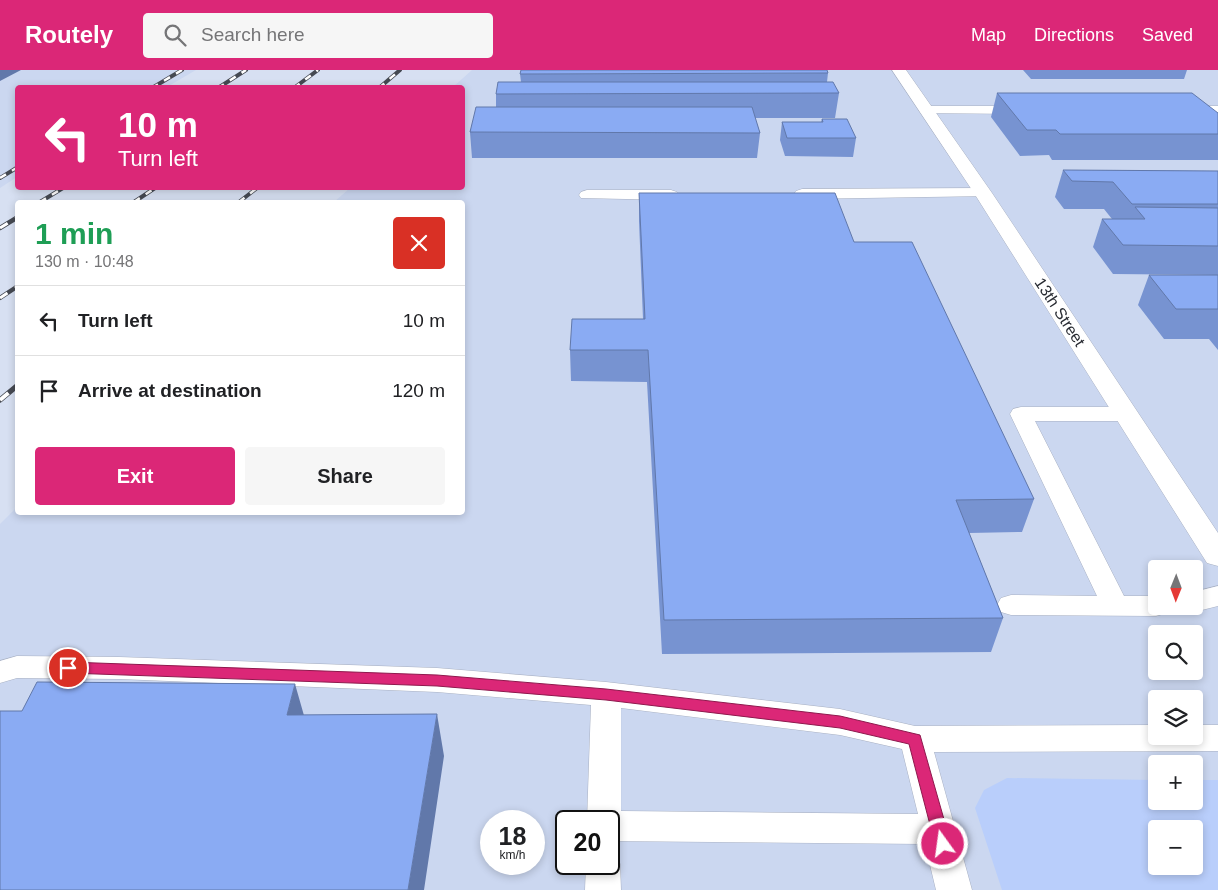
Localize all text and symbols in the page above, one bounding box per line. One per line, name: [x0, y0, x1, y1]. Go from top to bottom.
search box: [143, 13, 493, 58]
text: Routely: [25, 21, 113, 48]
icon: search: [161, 21, 189, 49]
text: Search here: [201, 24, 305, 45]
text: Map: [971, 25, 1006, 45]
text: Directions: [1034, 25, 1114, 45]
text: Saved: [1142, 25, 1193, 45]
icon: left: [35, 105, 100, 170]
text: 10 m: [118, 105, 198, 144]
text: Turn left: [118, 146, 198, 171]
text: 1 min: [35, 217, 113, 250]
button: close: [393, 217, 445, 269]
text: 130 m · 10:48: [35, 253, 134, 270]
street label: 13th Street: [1032, 275, 1089, 350]
icon: left: [35, 307, 63, 335]
text: Turn left: [78, 310, 153, 331]
text: 10 m: [403, 310, 445, 331]
icon: arrive: [35, 377, 63, 405]
text: Arrive at destination: [78, 380, 262, 401]
text: 120 m: [392, 380, 445, 401]
button: Exit: [35, 447, 235, 505]
button: Share: [245, 447, 445, 505]
north arrow: [1148, 560, 1202, 615]
map controls: [1148, 560, 1203, 875]
button: search: [1148, 625, 1203, 680]
pin: [47, 647, 89, 689]
icon: arrive: [54, 654, 82, 682]
button: layers: [1148, 690, 1203, 745]
button: +: [1148, 755, 1203, 810]
speed limit sign: 20: [555, 810, 620, 875]
position arrow: [916, 817, 968, 869]
button: −: [1148, 820, 1203, 875]
text: 18: [499, 822, 526, 850]
text: km/h: [499, 848, 526, 862]

